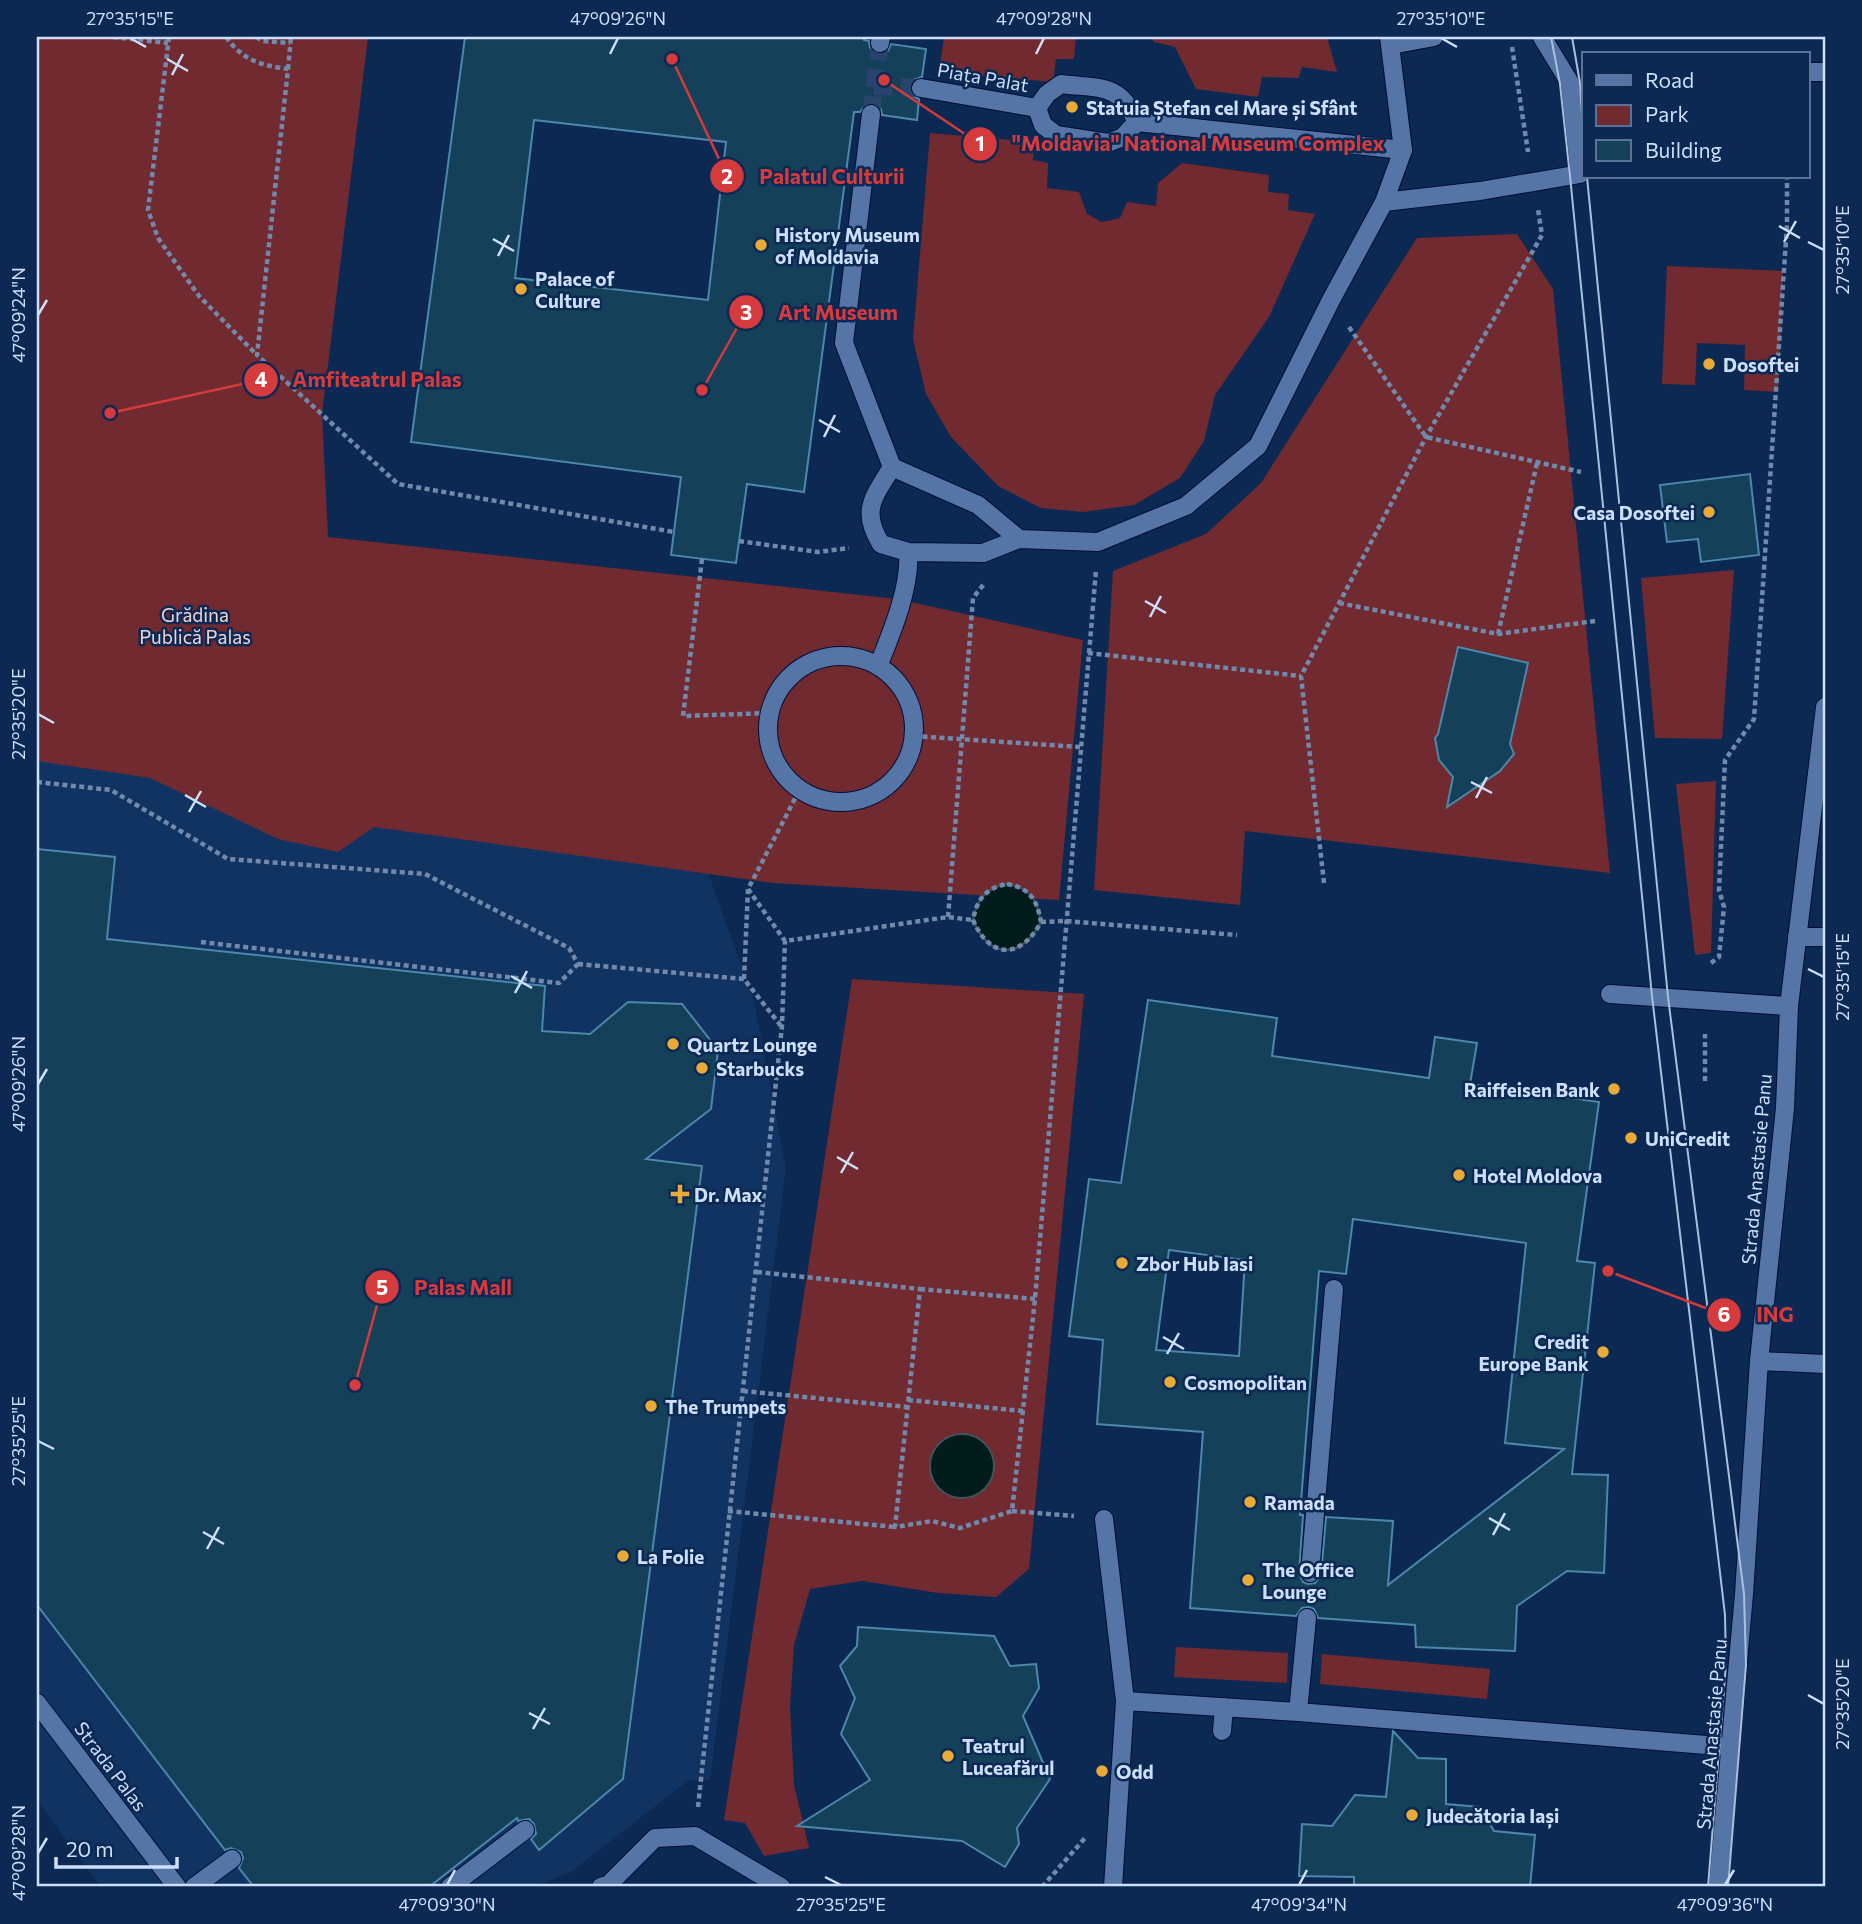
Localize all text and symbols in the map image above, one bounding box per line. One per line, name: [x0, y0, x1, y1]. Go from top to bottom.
text: 27°35'15"E: [86, 7, 174, 29]
text: 47°09'26"N: [570, 7, 666, 29]
text: 47°09'28"N: [996, 7, 1092, 29]
text: 27°35'10"E: [1396, 7, 1486, 29]
legend: [1582, 52, 1810, 178]
street label: Piața Palat: [935, 58, 1031, 98]
text: Road: [1645, 67, 1694, 92]
place label: Statuia Ștefan cel Mare și Sfânt: [1086, 96, 1357, 121]
marker: Statuia Ștefan cel Mare și Sfânt: [1064, 99, 1080, 115]
text: Park: [1645, 101, 1689, 126]
callout: "Moldavia" National Museum Complex: [963, 123, 1398, 165]
text: 1: [975, 130, 985, 155]
text: "Moldavia" National Museum Complex: [1012, 130, 1384, 155]
text: Building: [1645, 137, 1722, 162]
callout: Palatul Culturii: [710, 155, 918, 197]
text: 2: [721, 163, 733, 188]
text: Palatul Culturii: [759, 163, 905, 188]
text: 27°35'10"E: [1831, 205, 1853, 295]
place label: History Museum of Moldavia: [775, 223, 920, 268]
marker: History Museum of Moldavia: [753, 237, 769, 253]
text: 47°09'24"N: [7, 267, 29, 363]
place label: Palace of Culture: [535, 267, 615, 312]
marker: Palace of Culture: [513, 281, 529, 297]
callout: Art Museum: [729, 291, 912, 333]
text: 3: [740, 299, 752, 324]
text: Art Museum: [778, 299, 898, 324]
place label: Dosoftei: [1723, 353, 1799, 376]
marker: Dosoftei: [1701, 356, 1717, 372]
callout: Amfiteatrul Palas: [244, 359, 476, 401]
text: 4: [255, 366, 268, 391]
text: Amfiteatrul Palas: [292, 366, 462, 391]
place label: Casa Dosoftei: [1573, 501, 1695, 524]
marker: Casa Dosoftei: [1701, 504, 1717, 520]
park label: Grădina Publică Palas: [139, 603, 251, 648]
text: 27°35'20"E: [7, 668, 29, 760]
text: 27°35'15"E: [1831, 933, 1853, 1021]
place label: Quartz Lounge: [687, 1033, 817, 1056]
text: 47°09'26"N: [7, 1036, 29, 1132]
marker: Quartz Lounge: [665, 1036, 681, 1052]
place label: Starbucks: [716, 1057, 804, 1080]
marker: Starbucks: [694, 1060, 710, 1076]
street label: Strada Anastasie Panu: [1736, 1073, 1776, 1265]
place label: Raiffeisen Bank: [1464, 1078, 1600, 1101]
marker: Raiffeisen Bank: [1606, 1081, 1622, 1097]
place label: UniCredit: [1645, 1127, 1730, 1150]
marker: UniCredit: [1623, 1130, 1639, 1146]
place label: Hotel Moldova: [1473, 1164, 1602, 1187]
marker: Hotel Moldova: [1451, 1167, 1467, 1183]
place label: Dr. Max: [694, 1183, 763, 1206]
marker: Dr. Max: [672, 1186, 688, 1202]
place label: Zbor Hub Iasi: [1136, 1252, 1253, 1275]
marker: Zbor Hub Iasi: [1114, 1255, 1130, 1271]
callout: Palas Mall: [365, 1266, 525, 1308]
text: 5: [376, 1274, 388, 1299]
text: Palas Mall: [414, 1274, 512, 1299]
callout: ING: [1707, 1294, 1808, 1336]
text: 6: [1718, 1301, 1731, 1326]
text: ING: [1756, 1301, 1794, 1326]
place label: Credit Europe Bank: [1479, 1330, 1589, 1375]
marker: Credit Europe Bank: [1595, 1344, 1611, 1360]
place label: Cosmopolitan: [1184, 1371, 1307, 1394]
marker: Cosmopolitan: [1162, 1374, 1178, 1390]
place label: The Trumpets: [665, 1395, 786, 1418]
text: 27°35'25"E: [7, 1396, 29, 1486]
marker: The Trumpets: [643, 1398, 659, 1414]
place label: Ramada: [1264, 1491, 1335, 1514]
marker: Ramada: [1242, 1494, 1258, 1510]
place label: La Folie: [637, 1545, 704, 1568]
marker: La Folie: [615, 1548, 631, 1564]
place label: The Office Lounge: [1262, 1558, 1354, 1603]
marker: The Office Lounge: [1240, 1572, 1256, 1588]
street label: Strada Anastasie Panu: [1691, 1638, 1731, 1830]
text: 27°35'20"E: [1831, 1658, 1853, 1750]
street label: Strada Palas: [70, 1717, 152, 1815]
place label: Teatrul Luceafărul: [962, 1734, 1054, 1779]
marker: Teatrul Luceafărul: [940, 1748, 956, 1764]
place label: Odd: [1116, 1760, 1154, 1783]
marker: Odd: [1094, 1763, 1110, 1779]
place label: Judecătoria Iași: [1426, 1804, 1559, 1829]
text: 47°09'28"N: [7, 1805, 29, 1901]
marker: Judecătoria Iași: [1404, 1807, 1420, 1823]
scale bar: [56, 1826, 177, 1870]
text: 20 m: [66, 1836, 114, 1861]
text: 47°09'30"N: [398, 1893, 496, 1915]
text: 27°35'25"E: [796, 1893, 886, 1915]
text: 47°09'34"N: [1251, 1893, 1347, 1915]
text: 47°09'36"N: [1677, 1893, 1773, 1915]

